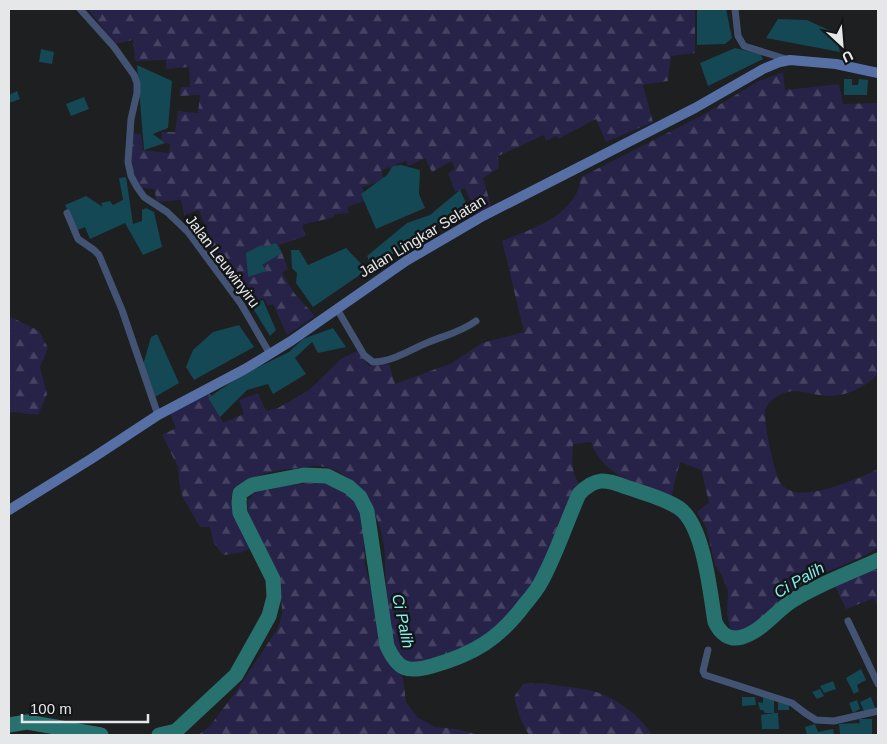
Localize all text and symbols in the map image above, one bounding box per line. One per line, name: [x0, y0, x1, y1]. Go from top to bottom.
north arrow: [817, 20, 867, 70]
text: U: [840, 47, 856, 66]
street label: Jalan Lingkar Selatan: [356, 192, 488, 280]
street label: Jalan Leuwinyiru: [183, 211, 263, 311]
water label: Ci Palih: [771, 559, 827, 601]
water label: Ci Palih: [389, 592, 417, 650]
scale bar: [22, 692, 149, 724]
text: 100 m: [30, 700, 72, 717]

